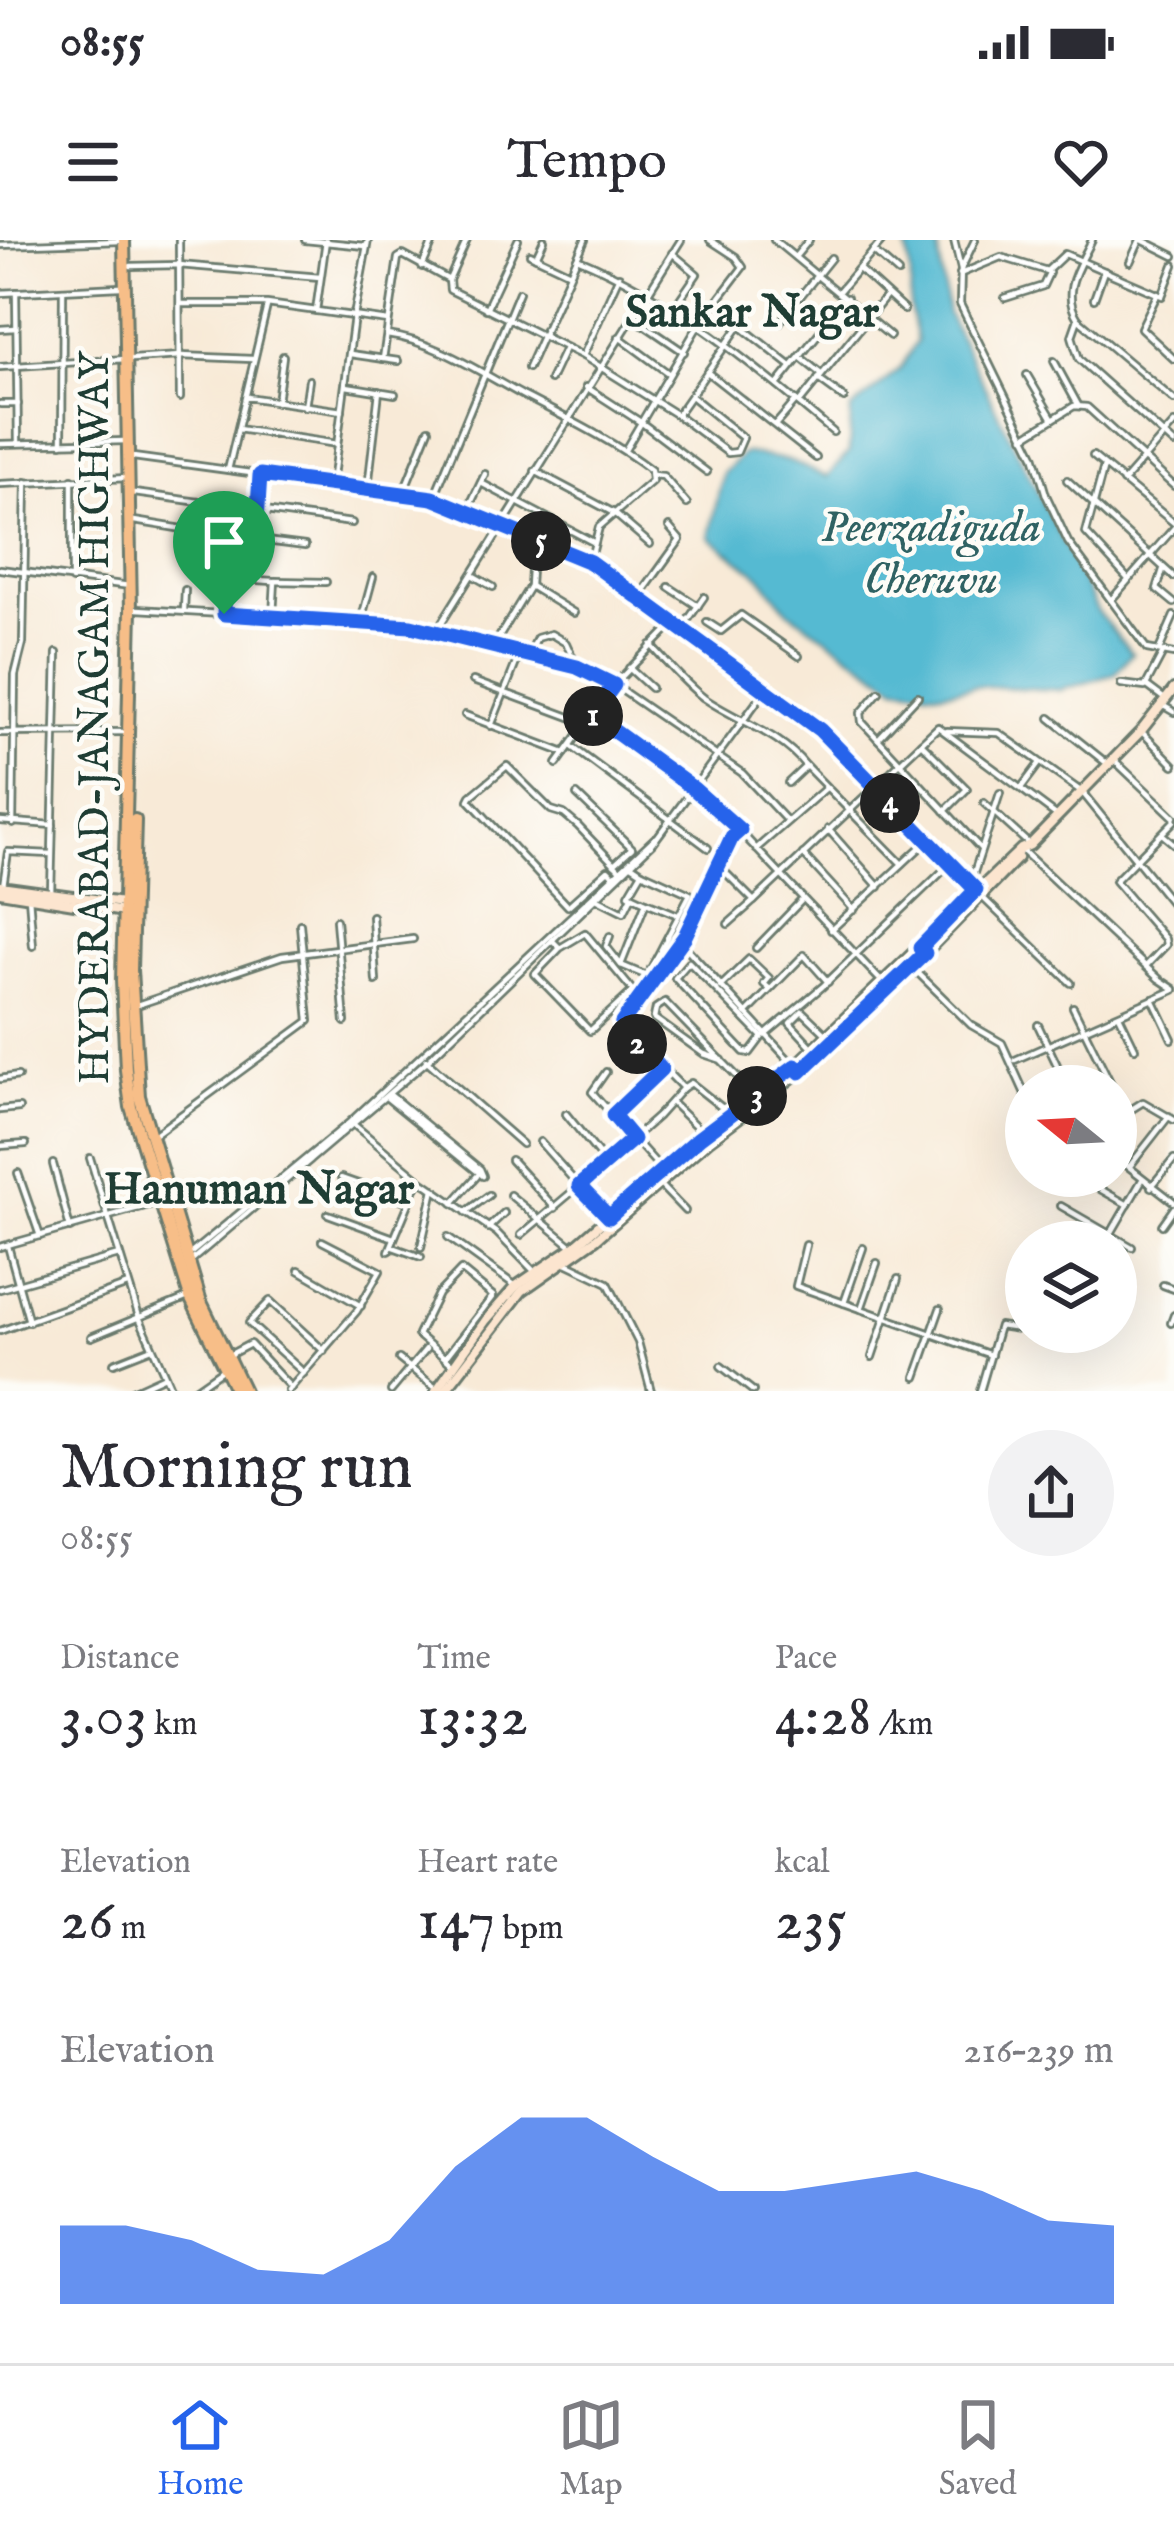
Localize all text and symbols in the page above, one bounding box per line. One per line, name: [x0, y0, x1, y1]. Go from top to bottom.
text: 08:55: [60, 14, 144, 71]
text: Tempo: [507, 128, 667, 197]
icon: menu: [60, 129, 126, 195]
icon: heart: [1048, 129, 1114, 195]
district label: Sankar Nagar: [625, 285, 879, 342]
street label: HYDERABAD-JANAGAM HIGHWAY: [70, 349, 123, 1084]
pin: [173, 491, 275, 614]
water label: Peerzadiguda Cheruvu: [821, 500, 1041, 609]
icon: arrive: [191, 509, 257, 575]
pin: 5: [511, 511, 571, 571]
text: 5: [535, 520, 547, 562]
pin: 1: [563, 686, 623, 746]
text: 1: [587, 695, 599, 737]
pin: 4: [860, 773, 920, 833]
text: 4: [882, 782, 898, 824]
pin: 2: [607, 1014, 667, 1074]
text: 2: [629, 1023, 645, 1065]
north arrow: [1005, 1065, 1137, 1197]
map controls: [1005, 1065, 1137, 1353]
pin: 3: [727, 1066, 787, 1126]
text: 3: [751, 1075, 763, 1117]
district label: Hanuman Nagar: [104, 1162, 415, 1219]
button: layers: [1005, 1221, 1137, 1353]
text: Morning run: [60, 1427, 413, 1511]
button: share: [988, 1430, 1114, 1556]
text: 08:55: [60, 1514, 133, 1563]
text: Distance: [60, 1638, 179, 1680]
text: Time: [417, 1638, 491, 1680]
text: Pace: [775, 1638, 837, 1680]
text: 3.03: [60, 1680, 147, 1756]
text: 13:32: [417, 1680, 528, 1756]
text: 4:28: [775, 1680, 872, 1756]
text: km: [147, 1704, 198, 1746]
text: /km: [872, 1704, 933, 1746]
text: Elevation: [60, 1842, 191, 1884]
text: Heart rate: [417, 1842, 558, 1884]
text: kcal: [775, 1842, 830, 1884]
text: 26: [60, 1884, 113, 1960]
text: 147: [417, 1884, 495, 1960]
text: 235: [775, 1884, 847, 1960]
text: m: [113, 1908, 146, 1950]
text: bpm: [495, 1908, 563, 1950]
text: Elevation: [60, 2027, 215, 2076]
text: 216–239 m: [963, 2027, 1114, 2076]
tab: Home: [157, 2392, 243, 2506]
tab: Map: [558, 2392, 624, 2506]
tab: Saved: [939, 2392, 1017, 2506]

